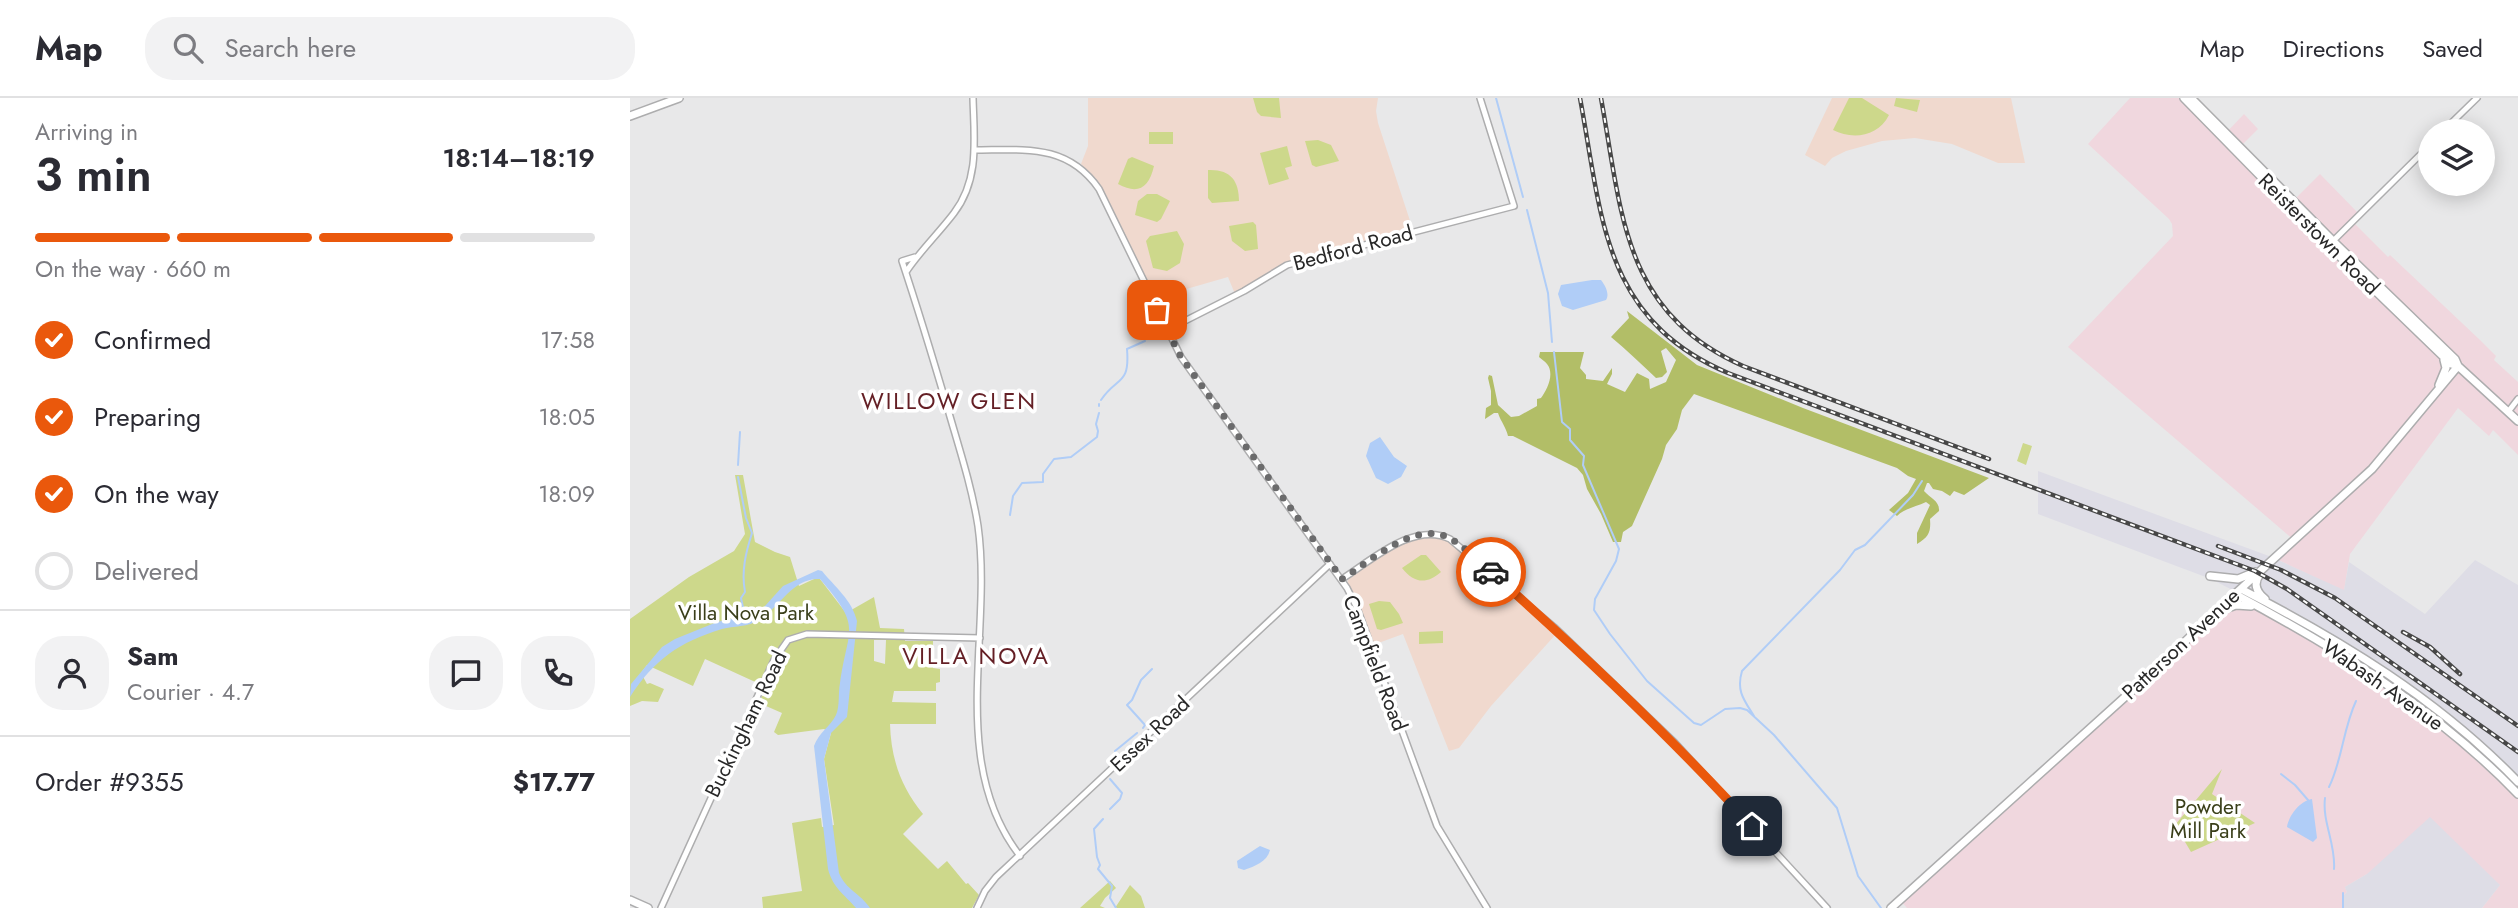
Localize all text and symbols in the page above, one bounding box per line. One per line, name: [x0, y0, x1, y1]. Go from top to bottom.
search box: [145, 17, 635, 80]
text: Map: [35, 25, 103, 72]
icon: search: [169, 29, 207, 67]
text: Search here: [225, 29, 356, 67]
text: Map: [2200, 31, 2245, 66]
text: Directions: [2283, 31, 2384, 66]
text: Saved: [2422, 31, 2483, 66]
text: Arriving in: [35, 115, 138, 149]
map controls: [2418, 119, 2495, 196]
button: layers: [2418, 119, 2495, 196]
text: 18:14–18:19: [442, 139, 595, 177]
text: 3 min: [35, 142, 152, 208]
street label: Reisterstown Road: [2251, 166, 2387, 302]
street label: Bedford Road: [1290, 218, 1416, 278]
text: On the way · 660 m: [35, 252, 231, 286]
pin: [1127, 280, 1187, 340]
icon: bag: [1138, 291, 1176, 329]
icon: check: [35, 321, 73, 359]
text: Confirmed: [94, 321, 211, 359]
text: 17:58: [540, 323, 595, 357]
district label: WILLOW GLEN: [861, 384, 1037, 418]
icon: check: [35, 398, 73, 436]
text: Preparing: [94, 398, 201, 436]
text: 18:05: [538, 400, 595, 434]
icon: check: [35, 475, 73, 513]
text: On the way: [94, 475, 219, 513]
text: 18:09: [538, 477, 595, 511]
courier: [1456, 537, 1526, 607]
text: Delivered: [94, 552, 199, 590]
icon: car: [1472, 553, 1510, 591]
street label: Patterson Avenue: [2115, 581, 2247, 707]
street label: Campfield Road: [1335, 591, 1415, 735]
park label: Villa Nova Park: [678, 598, 815, 628]
street label: Wabash Avenue: [2316, 632, 2450, 738]
button: person: [35, 636, 109, 710]
button: chat: [429, 636, 503, 710]
button: phone: [521, 636, 595, 710]
text: Sam: [127, 637, 179, 675]
district label: VILLA NOVA: [902, 639, 1050, 673]
street label: Buckingham Road: [698, 646, 794, 802]
text: Courier · 4.7: [127, 675, 254, 709]
street label: Essex Road: [1103, 689, 1197, 779]
text: Order #9355: [35, 763, 184, 801]
text: $17.77: [513, 763, 595, 801]
park label: Powder Mill Park: [2170, 792, 2247, 846]
pin: [1722, 796, 1782, 856]
icon: home: [1733, 807, 1771, 845]

